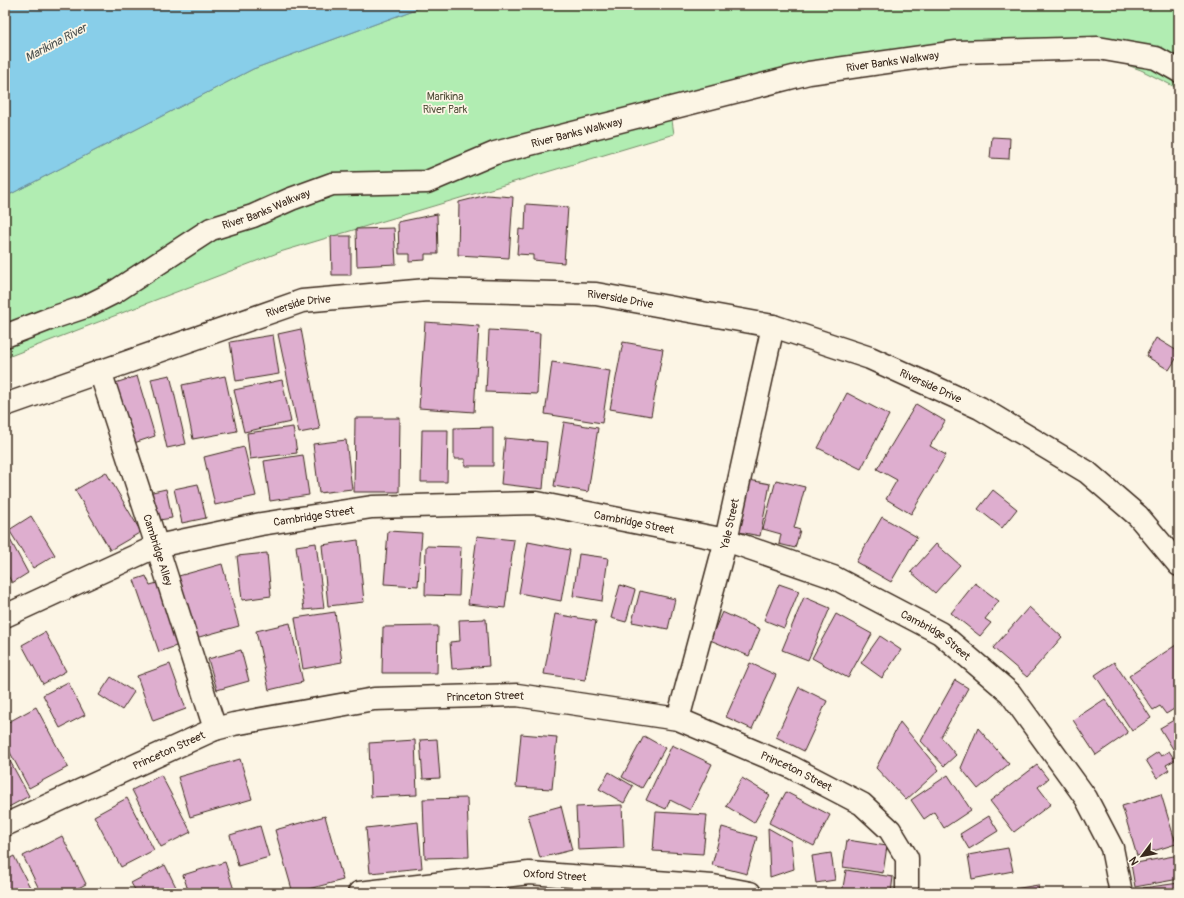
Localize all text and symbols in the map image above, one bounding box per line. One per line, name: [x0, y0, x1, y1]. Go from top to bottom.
water label: Marikina River: [23, 20, 91, 66]
street label: River Banks Walkway: [845, 48, 940, 74]
park label: Marikina River Park: [423, 90, 468, 116]
street label: River Banks Walkway: [530, 114, 624, 150]
street label: River Banks Walkway: [220, 186, 312, 232]
street label: Riverside Drive: [587, 287, 655, 311]
street label: Riverside Drive: [264, 292, 332, 320]
street label: Riverside Drive: [898, 366, 964, 406]
street label: Yale Street: [717, 497, 742, 551]
street label: Cambridge Street: [272, 503, 356, 529]
street label: Cambridge Street: [593, 508, 676, 536]
street label: Cambridge Alley: [141, 512, 176, 587]
street label: Cambridge Street: [899, 607, 974, 663]
street label: Princeton Street: [446, 688, 525, 703]
street label: Princeton Street: [131, 728, 207, 772]
street label: Princeton Street: [759, 748, 835, 794]
north arrow: [1122, 836, 1162, 876]
text: N: [1126, 854, 1141, 868]
street label: Oxford Street: [522, 866, 588, 884]

